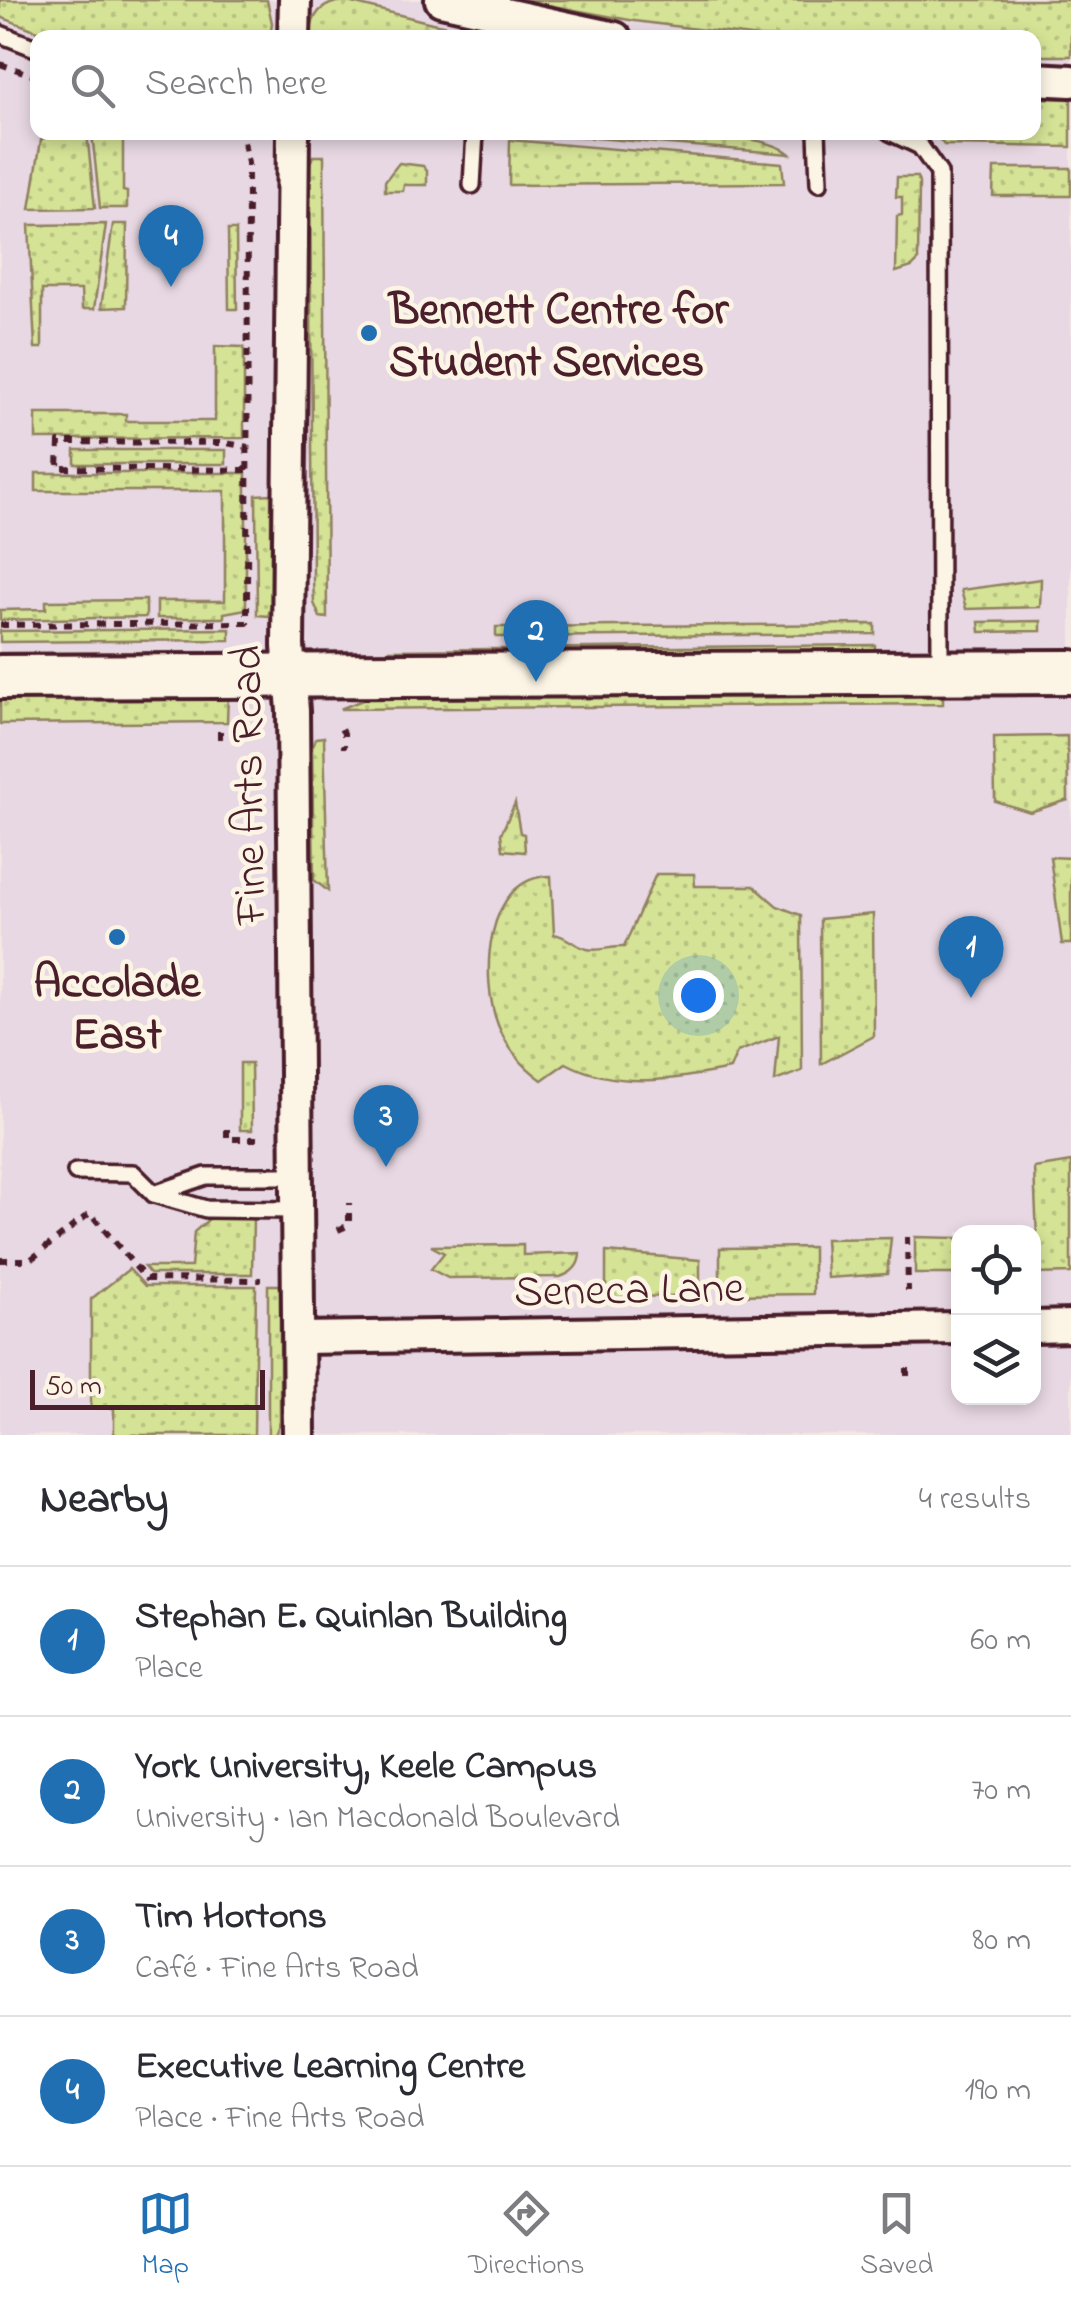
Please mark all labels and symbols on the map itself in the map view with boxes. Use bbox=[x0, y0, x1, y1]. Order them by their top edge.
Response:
pin: 4 bbox=[138, 204, 204, 287]
place label: Bennett Centre for Student Services bbox=[387, 279, 730, 397]
marker: Bennett Centre for Student Services bbox=[358, 322, 380, 344]
pin: 2 bbox=[504, 600, 568, 682]
street label: Fine Arts Road bbox=[216, 645, 286, 926]
pin: 1 bbox=[938, 916, 1004, 998]
marker: Accolade East bbox=[106, 926, 128, 948]
place label: Accolade East bbox=[33, 952, 202, 1070]
your location bbox=[673, 970, 724, 1021]
pin: 3 bbox=[354, 1084, 418, 1167]
street label: Seneca Lane bbox=[513, 1257, 746, 1327]
scale bar bbox=[30, 1365, 265, 1410]

